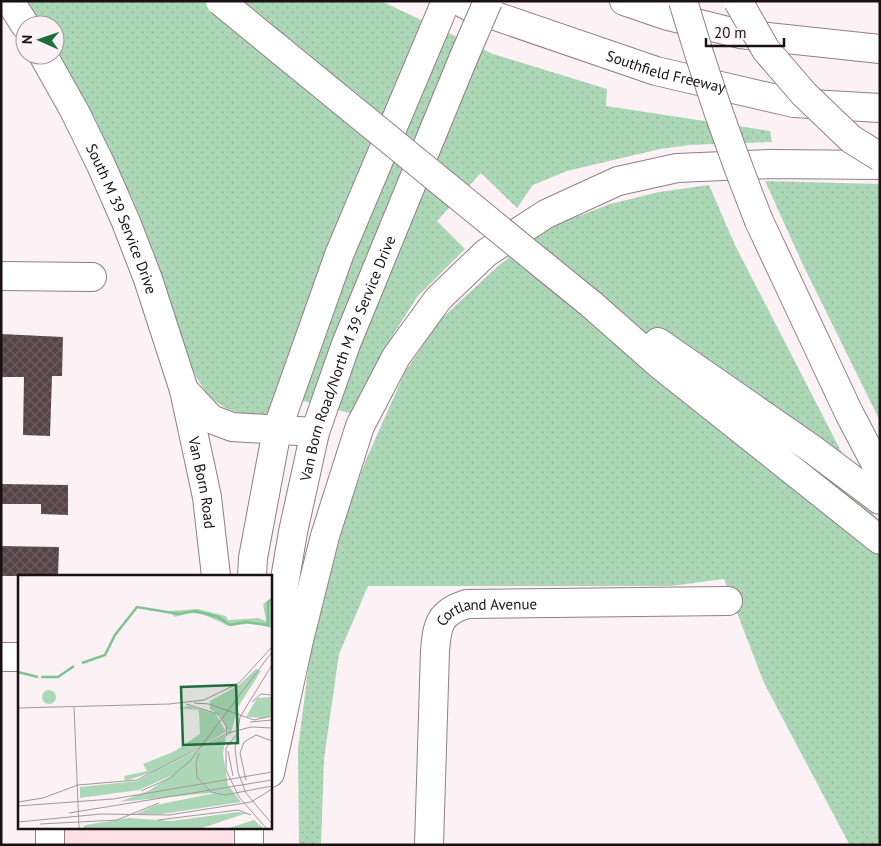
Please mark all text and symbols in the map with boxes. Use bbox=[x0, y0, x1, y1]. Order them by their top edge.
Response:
north arrow bbox=[15, 15, 65, 65]
scale bar bbox=[706, 15, 784, 47]
text: 20 m bbox=[714, 23, 747, 42]
text: N bbox=[18, 35, 36, 44]
street label: Southfield Freeway bbox=[604, 45, 728, 96]
street label: South M 39 Service Drive bbox=[82, 140, 162, 296]
street label: Van Born Road/North M 39 Service Drive bbox=[295, 233, 399, 484]
street label: Van Born Road bbox=[185, 434, 220, 530]
inset map bbox=[18, 575, 271, 828]
street label: Cortland Avenue bbox=[431, 594, 537, 629]

